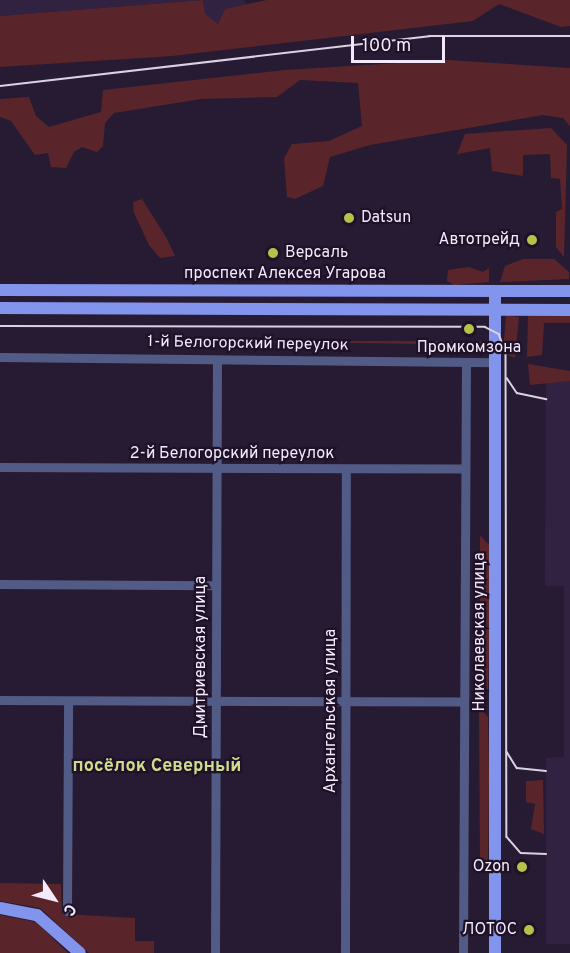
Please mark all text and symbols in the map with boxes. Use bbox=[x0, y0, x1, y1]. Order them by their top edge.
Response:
scale bar bbox=[354, 24, 448, 62]
text: 100 m bbox=[362, 35, 411, 58]
place label: Datsun bbox=[361, 208, 411, 228]
marker: Datsun bbox=[342, 211, 356, 225]
place label: Автотрейд bbox=[439, 230, 520, 250]
marker: Автотрейд bbox=[525, 233, 539, 247]
place label: Версаль bbox=[285, 243, 348, 263]
marker: Версаль bbox=[266, 246, 280, 260]
street label: проспект Алексея Угарова bbox=[184, 264, 386, 284]
marker: Промкомзона bbox=[462, 322, 476, 336]
street label: 1-й Белогорский переулок bbox=[147, 333, 349, 355]
place label: Промкомзона bbox=[417, 338, 521, 358]
street label: 2-й Белогорский переулок bbox=[130, 444, 334, 464]
street label: Николаевская улица bbox=[470, 552, 490, 712]
street label: Дмитриевская улица bbox=[191, 576, 211, 738]
street label: Архангельская улица bbox=[321, 629, 341, 793]
district label: посёлок Северный bbox=[73, 756, 241, 778]
place label: Ozon bbox=[473, 857, 510, 877]
marker: Ozon bbox=[515, 860, 529, 874]
north arrow bbox=[24, 869, 84, 929]
text: С bbox=[58, 899, 80, 919]
place label: ЛОТОС bbox=[462, 920, 517, 940]
marker: ЛОТОС bbox=[522, 923, 536, 937]

